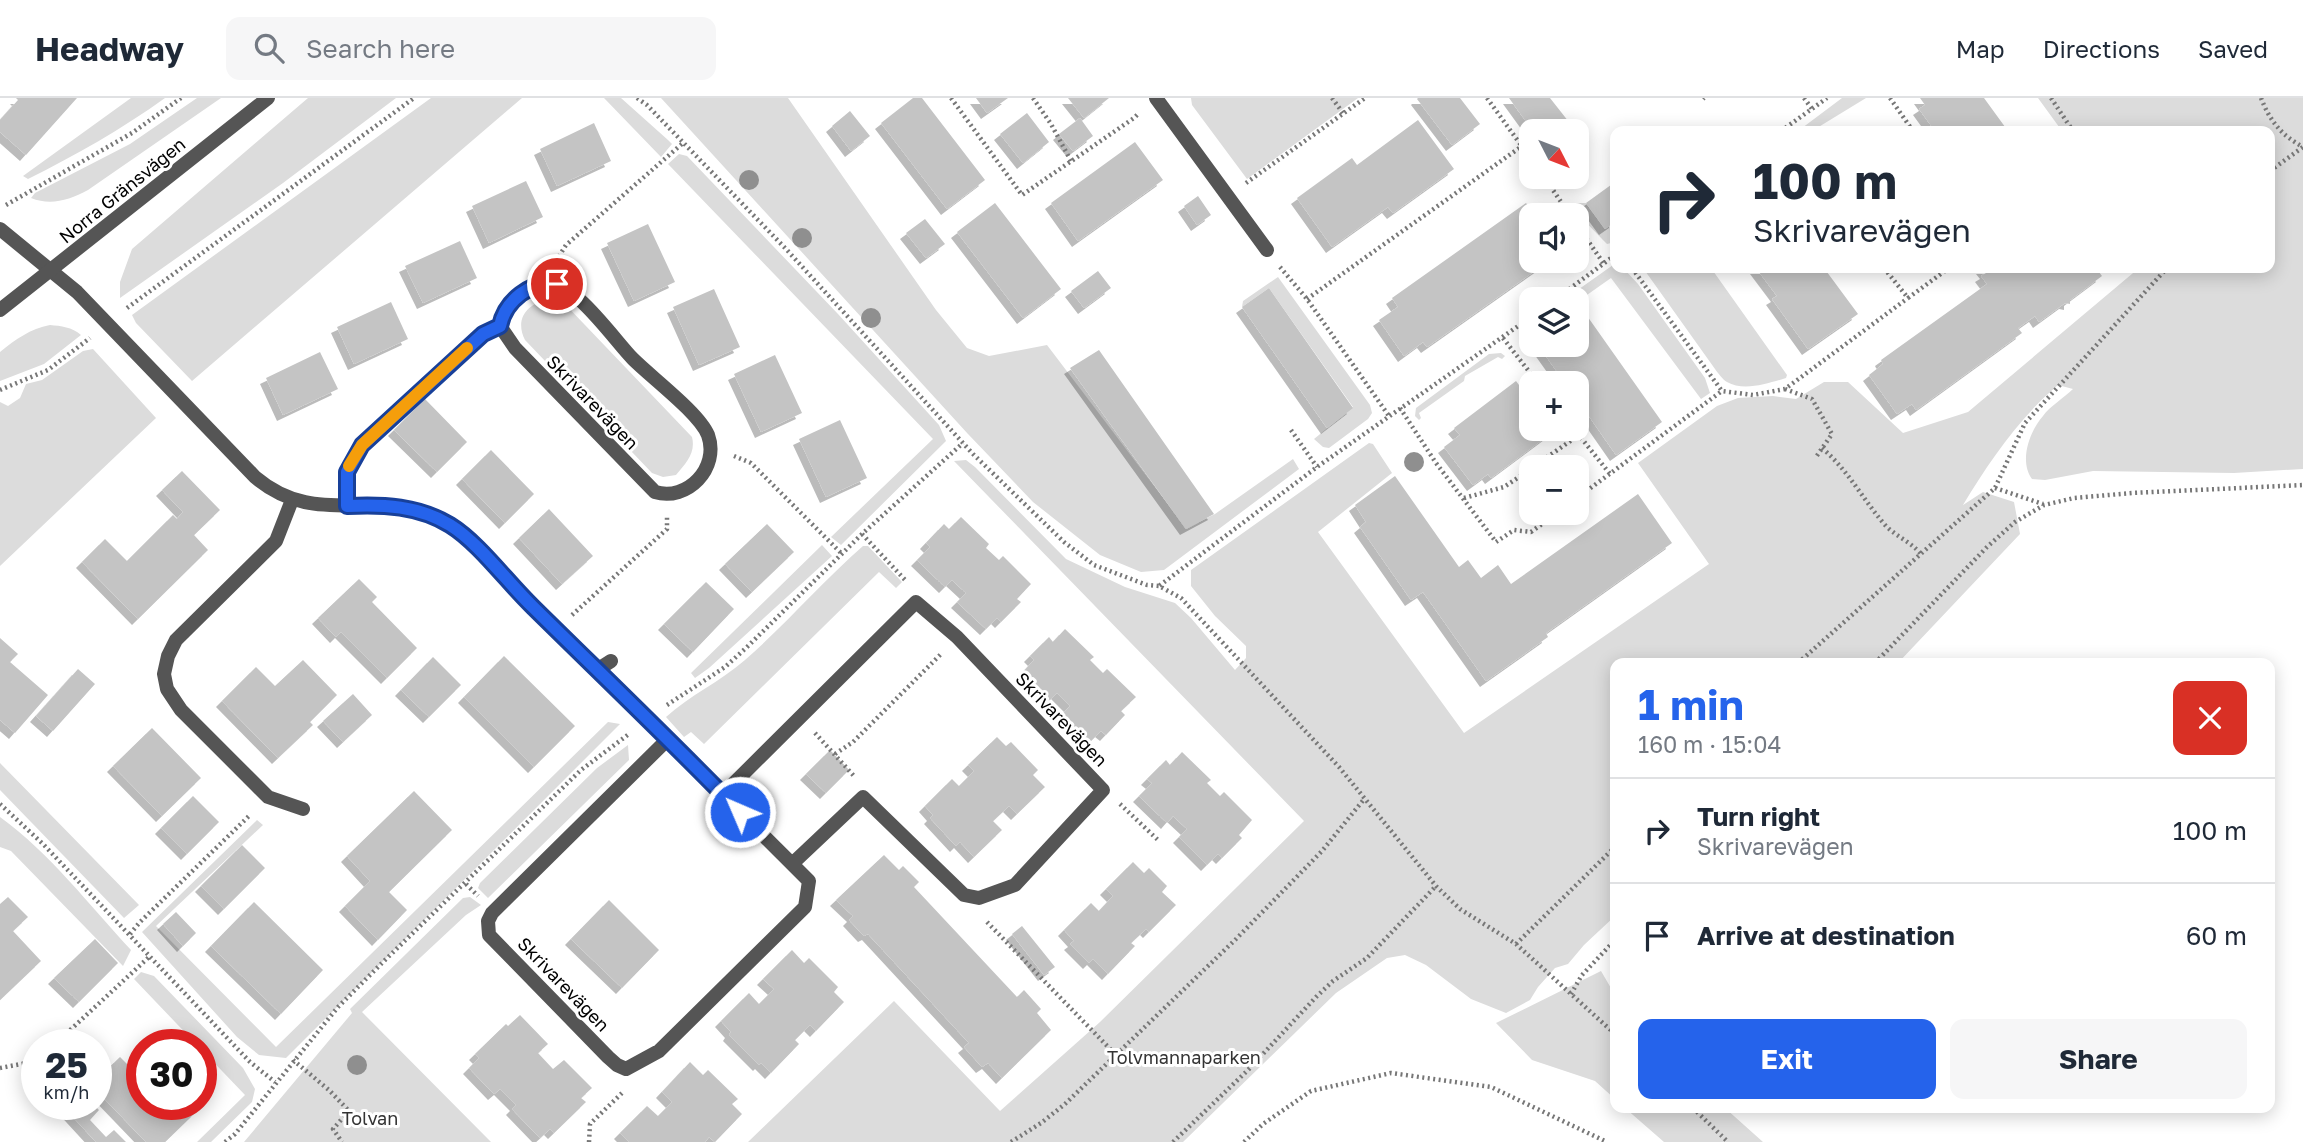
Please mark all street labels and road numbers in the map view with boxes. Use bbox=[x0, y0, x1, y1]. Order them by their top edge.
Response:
street label: Norra Gränsvägen bbox=[55, 132, 189, 248]
street label: Skrivarevägen bbox=[542, 350, 644, 454]
street label: Skrivarevägen bbox=[1011, 667, 1113, 771]
street label: Skrivarevägen bbox=[513, 932, 615, 1036]

